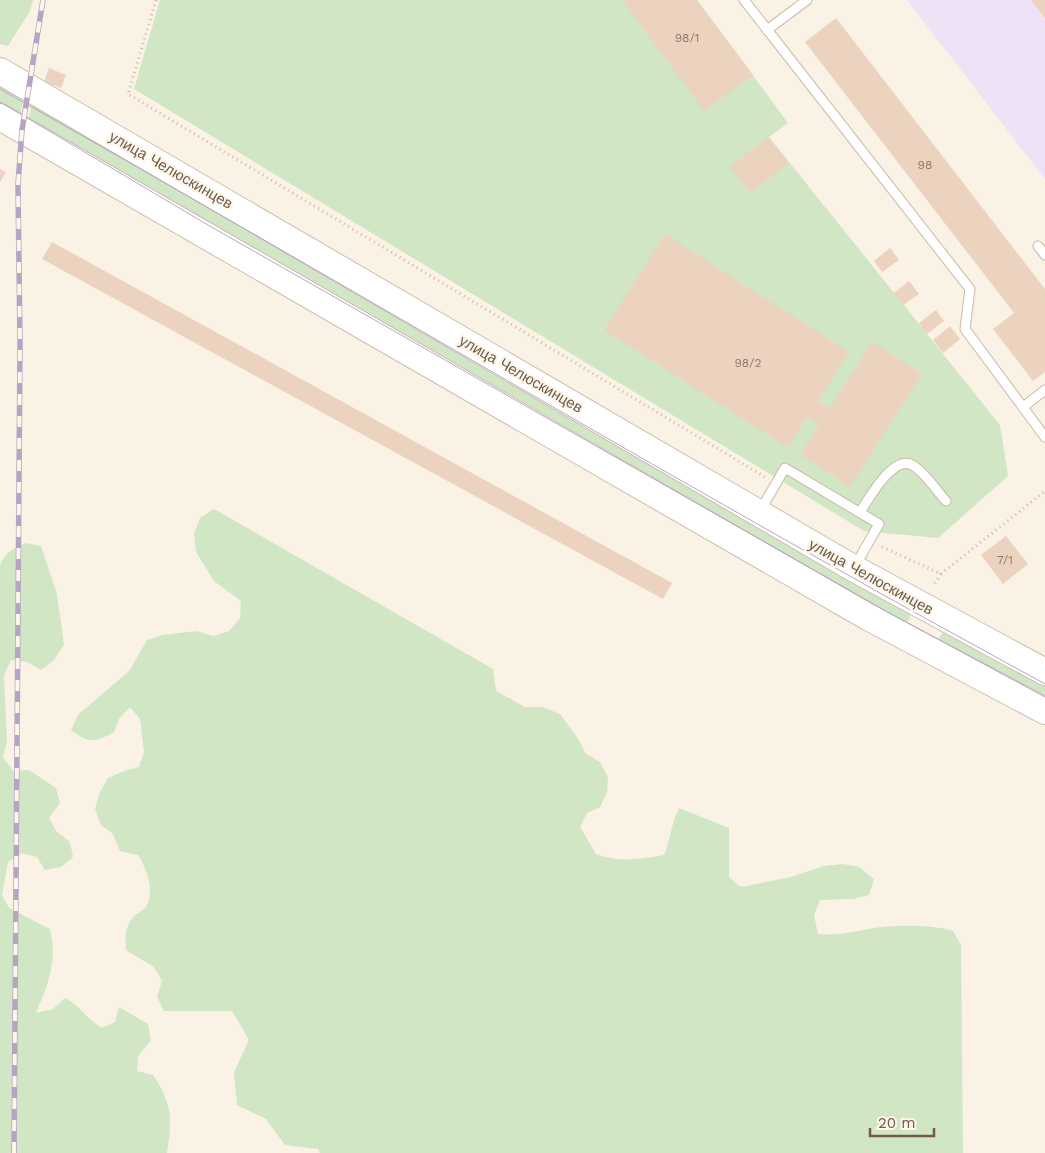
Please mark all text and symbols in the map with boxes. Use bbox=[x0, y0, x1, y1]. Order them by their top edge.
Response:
house number: 98/1 bbox=[675, 31, 699, 45]
street label: улица Челюскинцев bbox=[106, 127, 236, 213]
house number: 98 bbox=[918, 158, 932, 172]
street label: улица Челюскинцев bbox=[456, 331, 586, 417]
house number: 98/2 bbox=[734, 356, 762, 370]
street label: улица Челюскинцев bbox=[806, 535, 936, 619]
house number: 7/1 bbox=[997, 553, 1013, 567]
scale bar bbox=[870, 1106, 934, 1138]
text: 20 m bbox=[878, 1114, 916, 1132]

